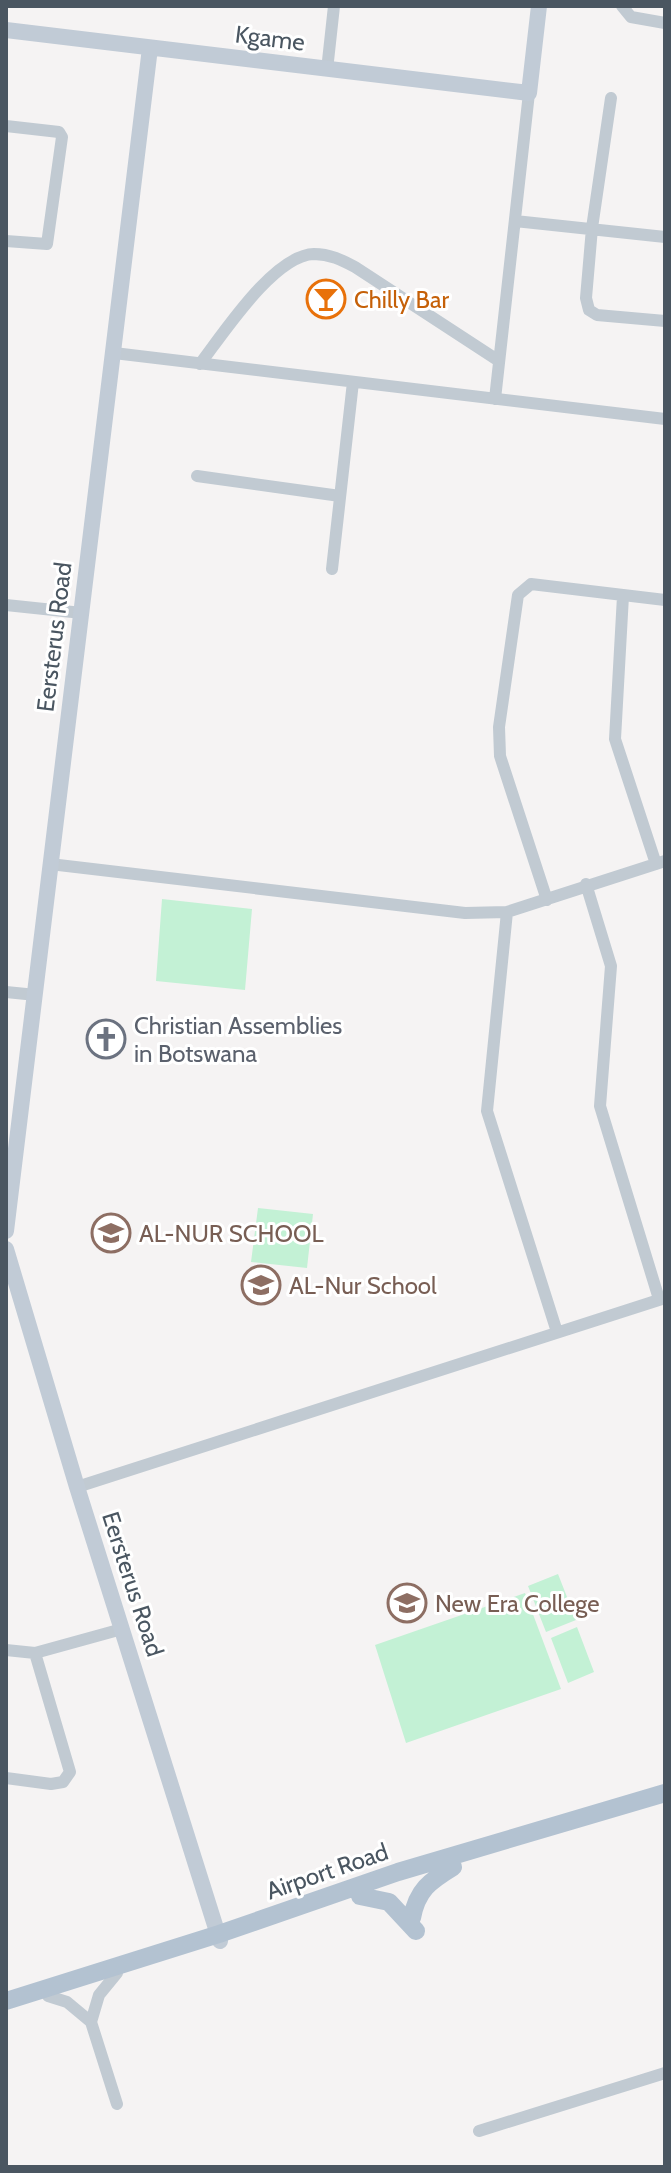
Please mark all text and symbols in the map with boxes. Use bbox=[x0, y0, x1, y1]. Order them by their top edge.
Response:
street label: Kgame bbox=[234, 19, 306, 57]
bar icon: Chilly Bar bbox=[305, 278, 347, 320]
place label: Chilly Bar bbox=[354, 285, 449, 314]
street label: Eersterus Road bbox=[30, 561, 78, 713]
place label: Christian Assemblies in Botswana bbox=[134, 1011, 342, 1068]
church icon: Christian Assemblies in Botswana bbox=[85, 1018, 127, 1060]
school or university icon: AL-NUR SCHOOL bbox=[90, 1212, 132, 1254]
place label: AL-NUR SCHOOL bbox=[139, 1219, 323, 1248]
school or university icon: AL-Nur School bbox=[240, 1264, 282, 1306]
place label: AL-Nur School bbox=[289, 1271, 437, 1300]
street label: Eersterus Road bbox=[96, 1508, 170, 1660]
school or university icon: New Era College bbox=[386, 1582, 428, 1624]
place label: New Era College bbox=[435, 1589, 599, 1618]
street label: Airport Road bbox=[262, 1837, 392, 1905]

